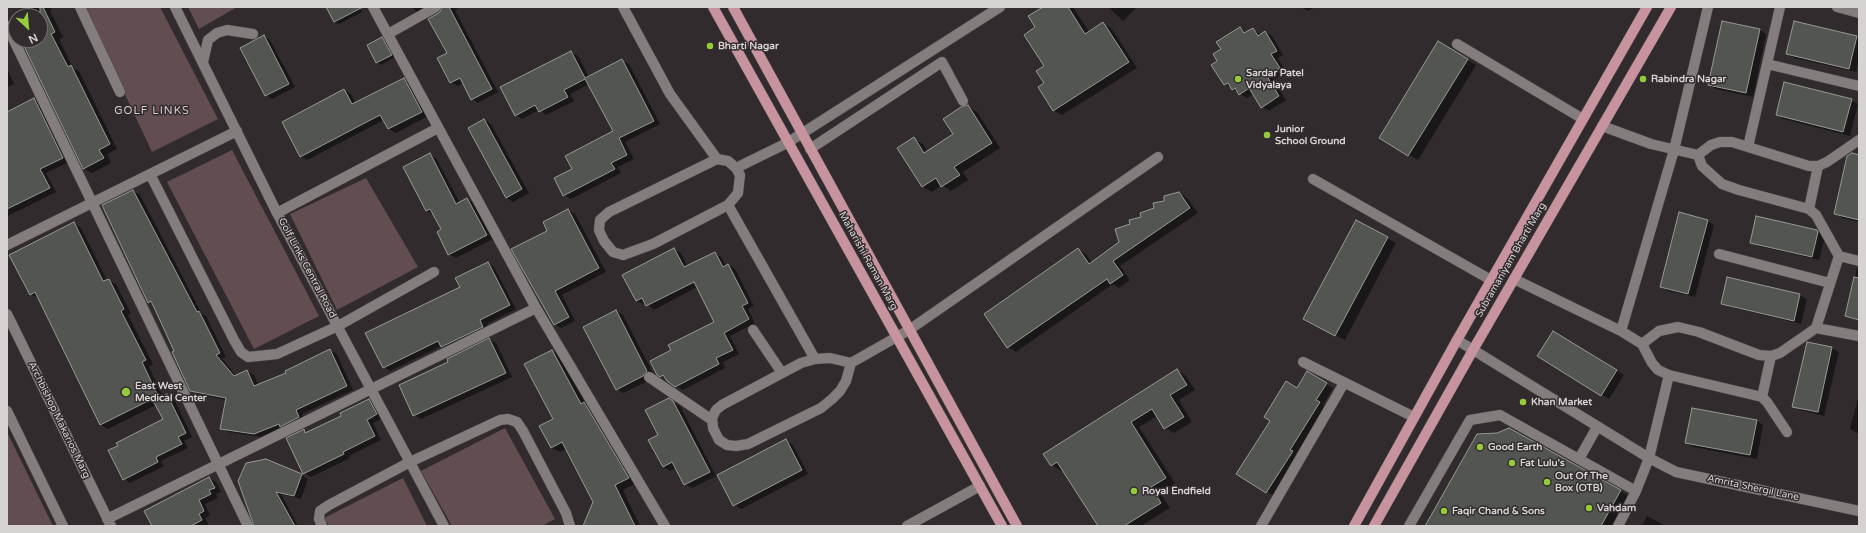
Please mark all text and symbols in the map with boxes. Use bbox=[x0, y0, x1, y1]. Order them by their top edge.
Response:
north arrow bbox=[8, 8, 48, 48]
text: N bbox=[26, 31, 40, 46]
place label: Bharti Nagar bbox=[718, 40, 779, 52]
marker: Bharti Nagar bbox=[705, 41, 715, 51]
place label: Sardar Patel Vidyalaya bbox=[1246, 67, 1304, 90]
place label: Rabindra Nagar bbox=[1651, 73, 1726, 85]
marker: Sardar Patel Vidyalaya bbox=[1233, 74, 1243, 84]
marker: Rabindra Nagar bbox=[1638, 74, 1648, 84]
district label: GOLF LINKS bbox=[114, 104, 190, 118]
place label: Junior School Ground bbox=[1275, 123, 1346, 146]
marker: Junior School Ground bbox=[1262, 130, 1272, 140]
street label: Subramaniyam Bharti Marg bbox=[1473, 200, 1549, 320]
street label: Maharishi Raman Marg bbox=[836, 210, 900, 312]
street label: Golf Links Central Road bbox=[276, 216, 338, 320]
street label: Archbishop Makarios Marg bbox=[25, 360, 93, 480]
place label: East West Medical Center bbox=[135, 380, 207, 404]
marker: East West Medical Center bbox=[120, 386, 132, 398]
place label: Khan Market bbox=[1531, 396, 1592, 408]
marker: Khan Market bbox=[1518, 397, 1528, 407]
place label: Good Earth bbox=[1488, 441, 1542, 453]
marker: Good Earth bbox=[1475, 442, 1485, 452]
place label: Fat Lulu's bbox=[1520, 457, 1565, 469]
marker: Fat Lulu's bbox=[1507, 458, 1517, 468]
place label: Out Of The Box (OTB) bbox=[1555, 470, 1608, 494]
street label: Amrita Shergil Lane bbox=[1706, 472, 1800, 504]
marker: Out Of The Box (OTB) bbox=[1542, 477, 1552, 487]
place label: Royal Endfield bbox=[1142, 485, 1211, 497]
marker: Royal Endfield bbox=[1129, 486, 1139, 496]
place label: Vahdam bbox=[1597, 502, 1636, 514]
marker: Vahdam bbox=[1584, 503, 1594, 513]
place label: Faqir Chand & Sons bbox=[1452, 505, 1545, 517]
marker: Faqir Chand & Sons bbox=[1439, 506, 1449, 516]

